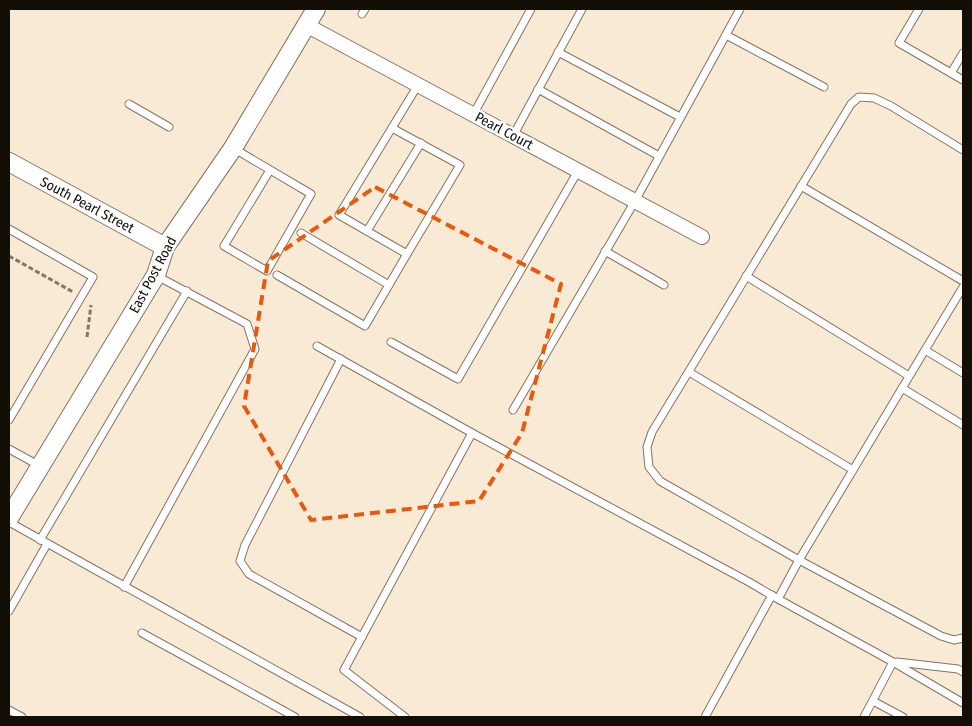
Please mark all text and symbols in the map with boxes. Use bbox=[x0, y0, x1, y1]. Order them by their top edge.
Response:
street label: Pearl Court bbox=[472, 109, 536, 154]
street label: South Pearl Street bbox=[37, 173, 137, 237]
street label: East Post Road bbox=[126, 234, 180, 316]

